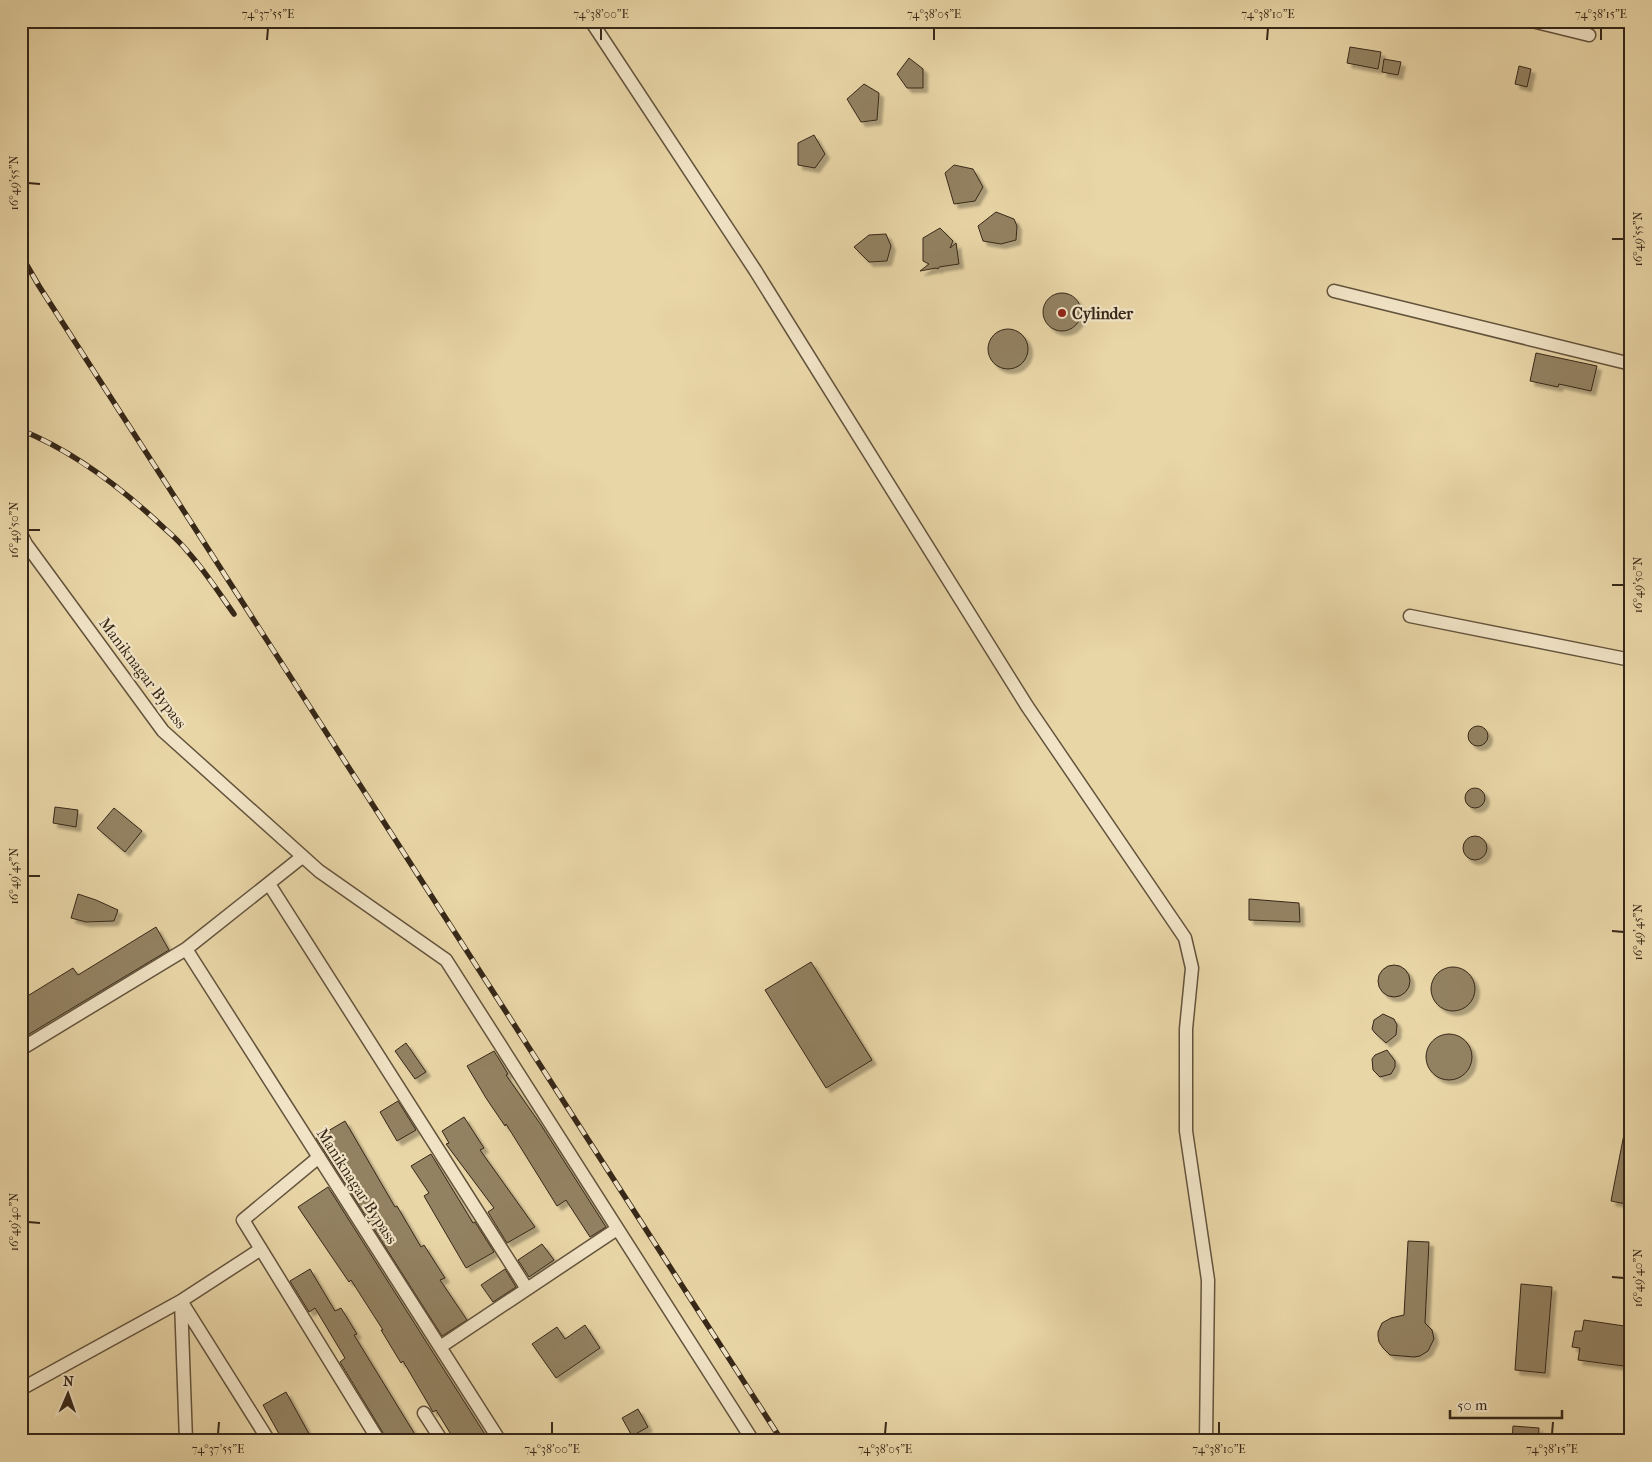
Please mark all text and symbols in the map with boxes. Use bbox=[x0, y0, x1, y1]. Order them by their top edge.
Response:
text: 74°37'55"E bbox=[242, 7, 294, 21]
text: 74°38'00"E bbox=[573, 7, 629, 21]
text: 74°38'05"E bbox=[907, 7, 961, 21]
text: 74°38'10"E bbox=[1241, 7, 1295, 21]
text: 74°38'15"E bbox=[1575, 7, 1627, 21]
text: 16°49'55"N bbox=[7, 155, 21, 211]
text: 16°49'55"N bbox=[1631, 211, 1645, 267]
place label: Cylinder bbox=[1072, 304, 1134, 324]
marker: Cylinder bbox=[1056, 307, 1068, 319]
text: 16°49'50"N bbox=[7, 502, 21, 558]
text: 16°49'50"N bbox=[1631, 557, 1645, 613]
street label: Maniknagar Bypass bbox=[95, 614, 191, 732]
text: 16°49'45"N bbox=[7, 848, 21, 904]
text: 16°49'45"N bbox=[1631, 904, 1645, 960]
street label: Maniknagar Bypass bbox=[313, 1125, 402, 1247]
text: 16°49'40"N bbox=[7, 1193, 21, 1251]
text: 16°49'40"N bbox=[1631, 1249, 1645, 1307]
north arrow bbox=[42, 1370, 92, 1420]
text: N bbox=[63, 1373, 74, 1390]
scale bar bbox=[1450, 1387, 1562, 1419]
text: 50 m bbox=[1457, 1396, 1488, 1414]
text: 74°37'55"E bbox=[192, 1442, 244, 1456]
text: 74°38'00"E bbox=[524, 1442, 580, 1456]
text: 74°38'05"E bbox=[858, 1442, 912, 1456]
text: 74°38'10"E bbox=[1192, 1442, 1246, 1456]
text: 74°38'15"E bbox=[1526, 1442, 1578, 1456]

